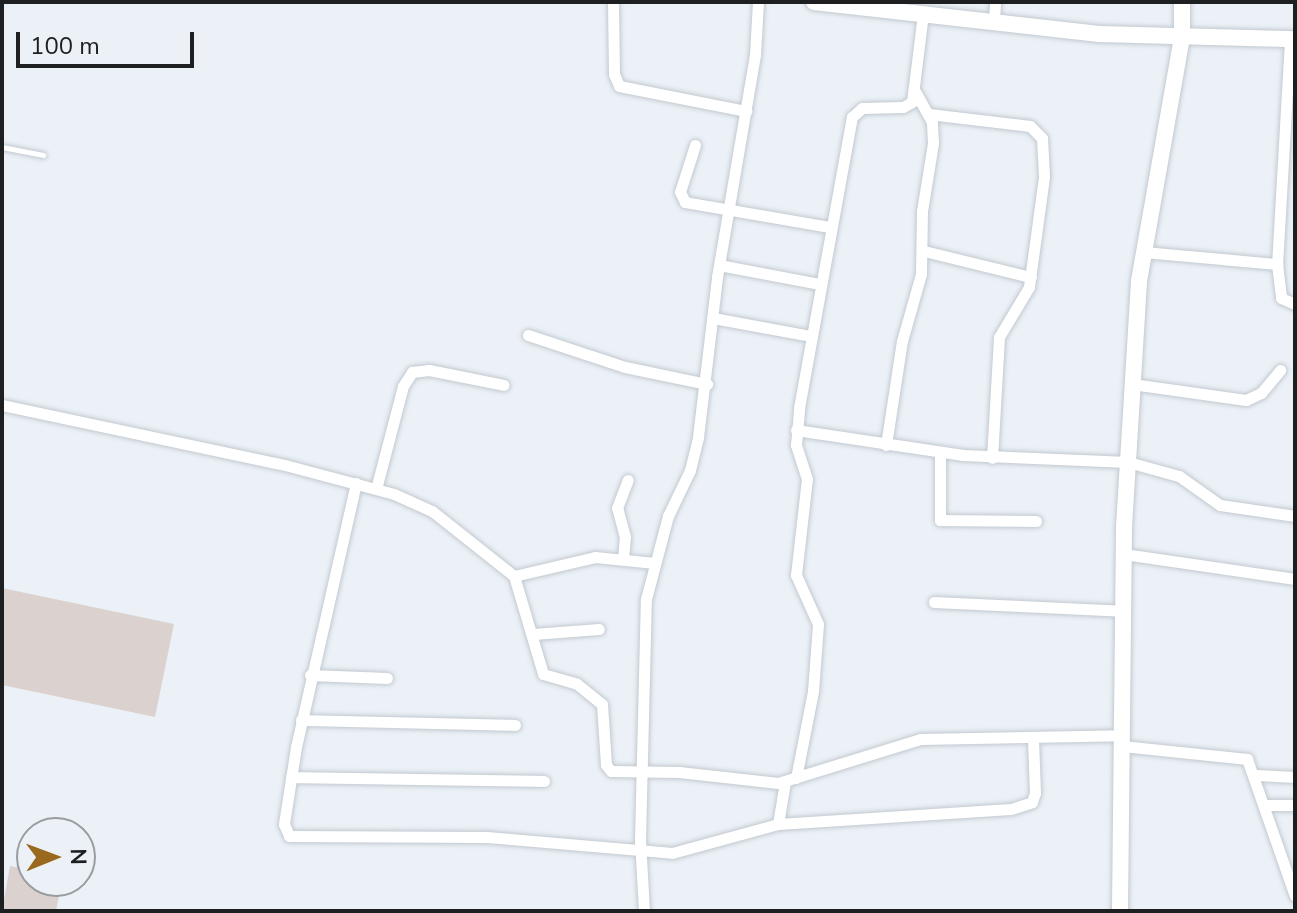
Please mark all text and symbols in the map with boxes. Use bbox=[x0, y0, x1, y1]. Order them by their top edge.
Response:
scale bar bbox=[20, 16, 198, 66]
text: 100 m bbox=[30, 30, 100, 62]
north arrow bbox=[16, 817, 96, 897]
text: N bbox=[63, 848, 93, 865]

